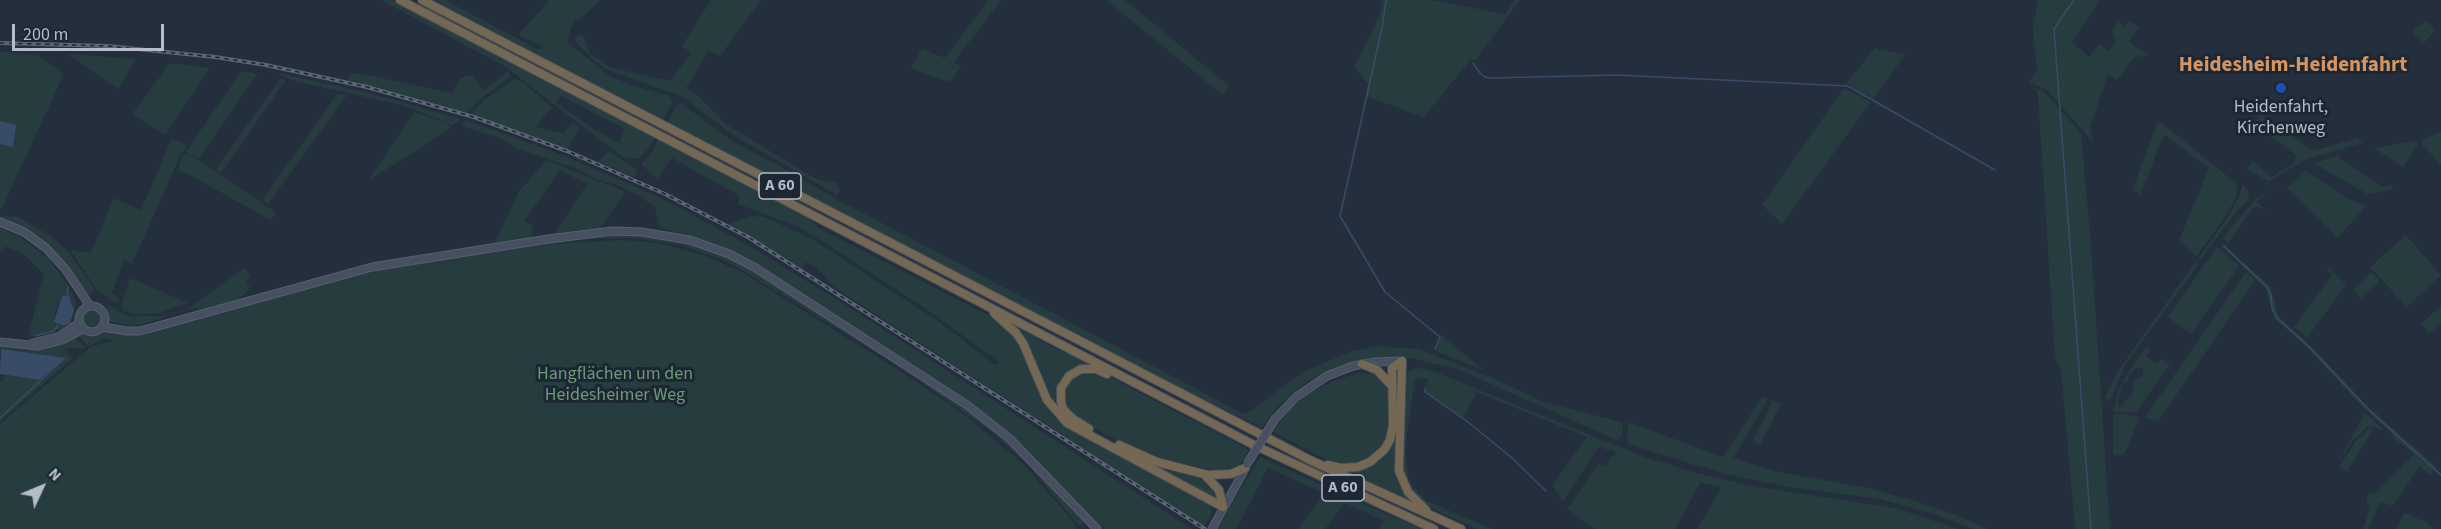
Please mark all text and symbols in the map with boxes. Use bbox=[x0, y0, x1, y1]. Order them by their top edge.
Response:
scale bar bbox=[15, 12, 166, 50]
text: 200 m bbox=[23, 22, 68, 47]
district label: Heidesheim-Heidenfahrt bbox=[2179, 53, 2407, 79]
marker: Heidenfahrt, Kirchenweg bbox=[2274, 81, 2288, 95]
place label: Heidenfahrt, Kirchenweg bbox=[2234, 97, 2328, 140]
road number: A 60 bbox=[759, 173, 801, 199]
park label: Hangflächen um den Heidesheimer Weg bbox=[537, 364, 693, 406]
north arrow bbox=[12, 457, 72, 517]
text: N bbox=[43, 463, 67, 486]
road number: A 60 bbox=[1322, 475, 1364, 501]

